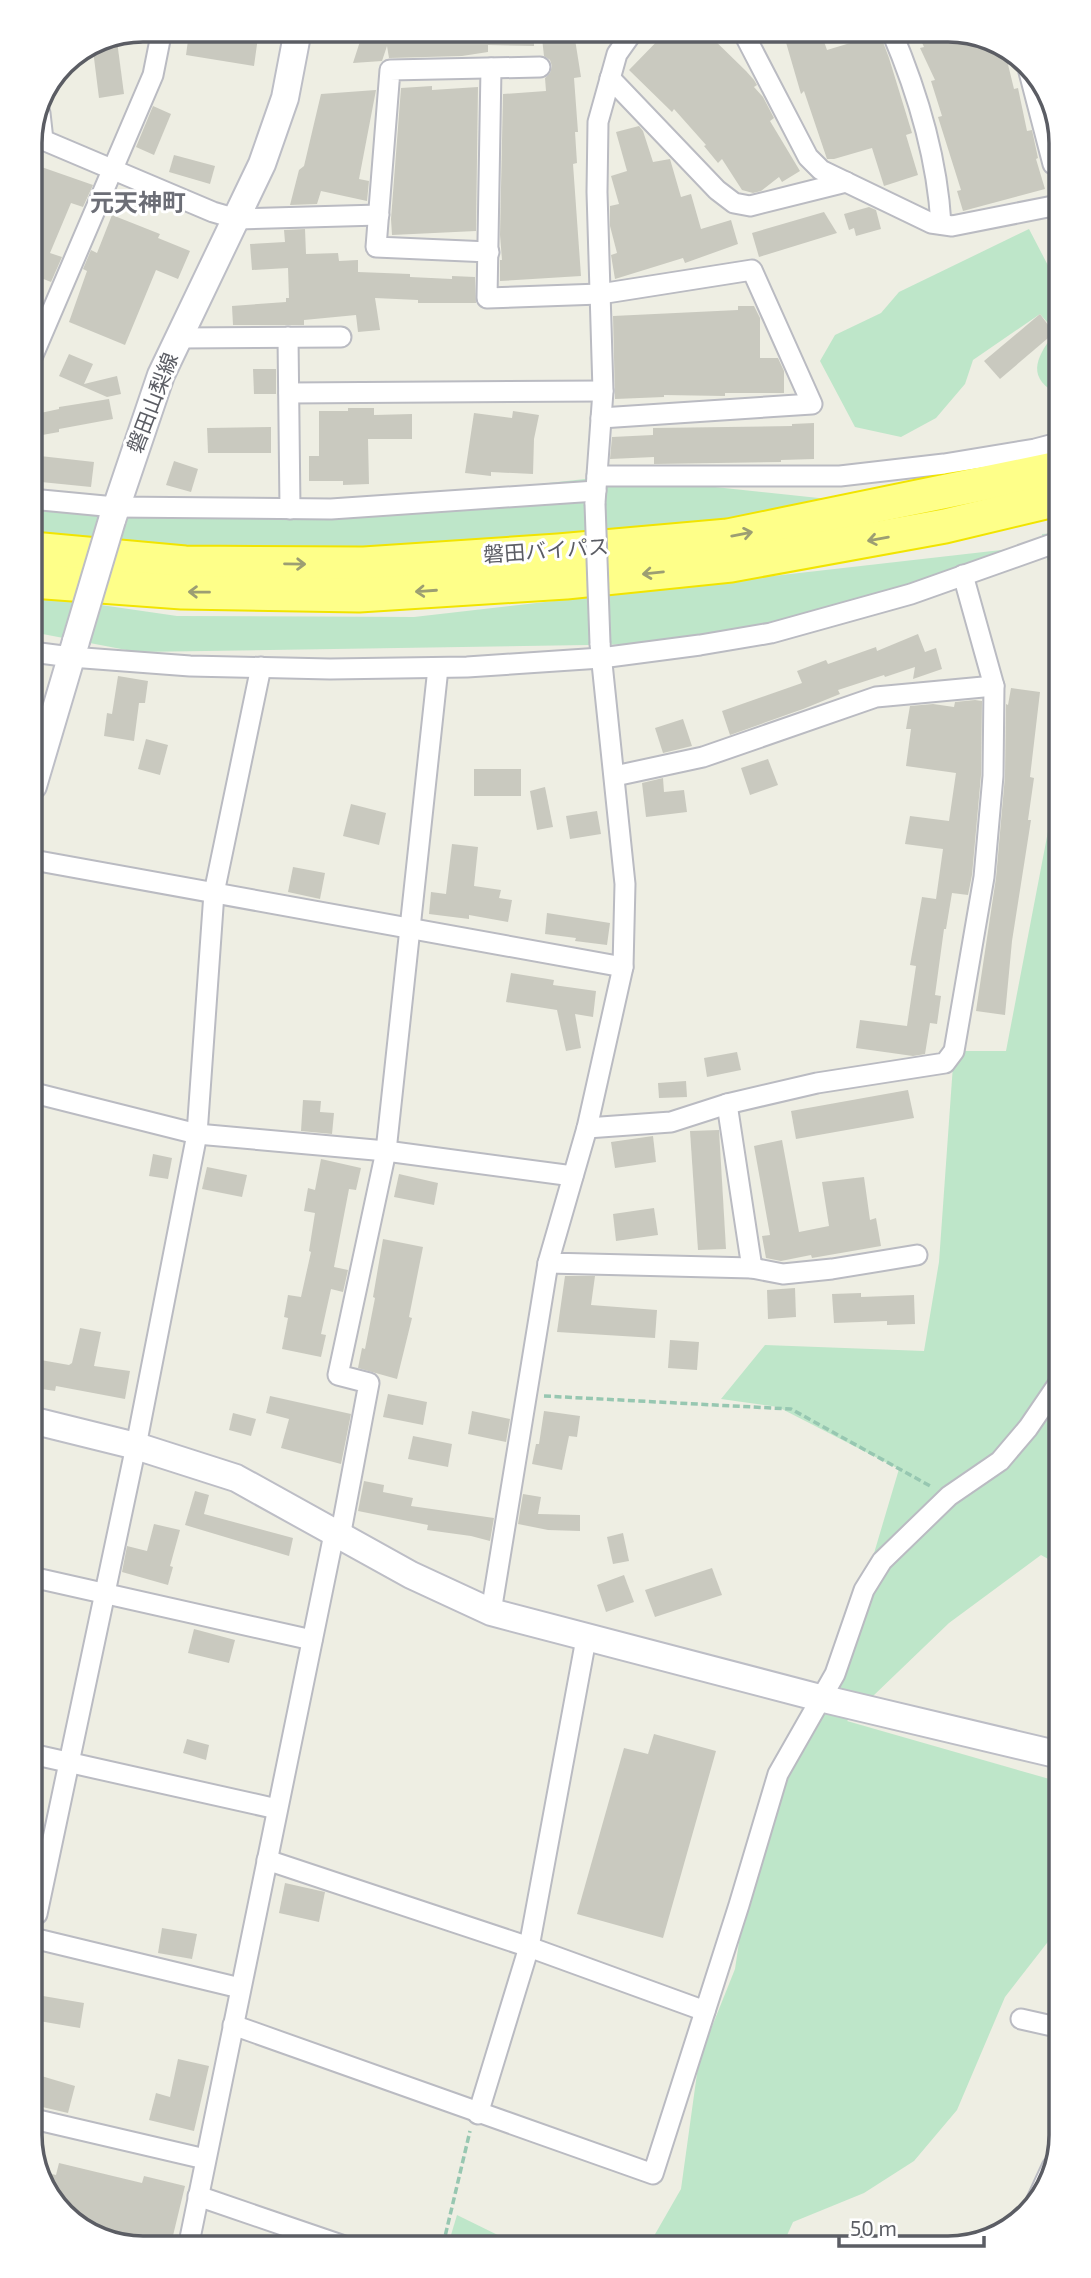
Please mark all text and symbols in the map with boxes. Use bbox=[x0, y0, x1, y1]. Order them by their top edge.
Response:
district label: 元天神町 bbox=[90, 187, 186, 216]
street label: 磐田山梨線 bbox=[121, 349, 182, 456]
one-way arrow bbox=[730, 526, 753, 540]
one-way arrow bbox=[867, 532, 889, 546]
street label: 磐田バイパス bbox=[482, 533, 609, 566]
one-way arrow bbox=[284, 557, 307, 571]
one-way arrow bbox=[642, 567, 665, 580]
one-way arrow bbox=[415, 584, 438, 597]
one-way arrow bbox=[187, 585, 210, 599]
scale bar bbox=[839, 2204, 984, 2248]
text: 50 m bbox=[850, 2215, 897, 2240]

